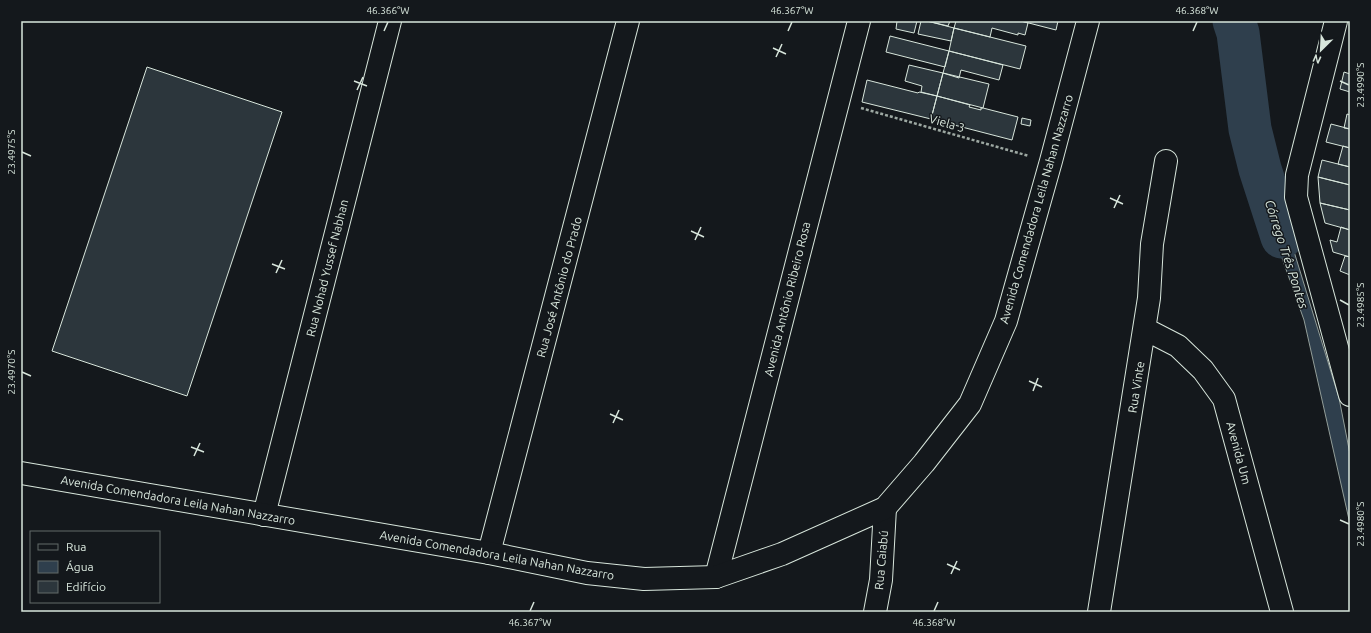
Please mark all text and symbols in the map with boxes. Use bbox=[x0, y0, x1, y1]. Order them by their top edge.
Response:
text: 46.366°W bbox=[366, 5, 410, 16]
text: 46.367°W bbox=[770, 5, 814, 16]
text: 46.368°W bbox=[1175, 5, 1219, 16]
north arrow bbox=[1301, 30, 1341, 70]
text: N bbox=[1311, 52, 1323, 66]
text: 23.4990°S bbox=[1355, 63, 1366, 107]
street label: Avenida Comendadora Leila Nahan Nazzarro bbox=[997, 93, 1075, 325]
street label: Viela 3 bbox=[928, 112, 966, 134]
text: 23.4975°S bbox=[6, 130, 17, 174]
street label: Rua Nohad Yussef Nabhan bbox=[304, 198, 350, 338]
water label: Córrego Três Pontes bbox=[1263, 198, 1311, 311]
street label: Rua José Antônio do Prado bbox=[534, 215, 584, 359]
street label: Avenida Antônio Ribeiro Rosa bbox=[761, 220, 813, 378]
text: 23.4985°S bbox=[1355, 283, 1366, 327]
text: 23.4970°S bbox=[6, 350, 17, 394]
street label: Rua Vinte bbox=[1125, 360, 1147, 414]
street label: Avenida Um bbox=[1224, 420, 1254, 486]
street label: Avenida Comendadora Leila Nahan Nazzarro bbox=[60, 473, 296, 527]
text: 23.4980°S bbox=[1355, 502, 1366, 546]
street label: Avenida Comendadora Leila Nahan Nazzarro bbox=[379, 528, 615, 582]
street label: Rua Caiabú bbox=[872, 530, 890, 590]
legend bbox=[30, 531, 160, 603]
text: Rua bbox=[66, 540, 87, 553]
text: Água bbox=[66, 560, 94, 573]
text: Edifício bbox=[66, 580, 106, 593]
text: 46.367°W bbox=[508, 617, 552, 628]
text: 46.368°W bbox=[912, 617, 956, 628]

